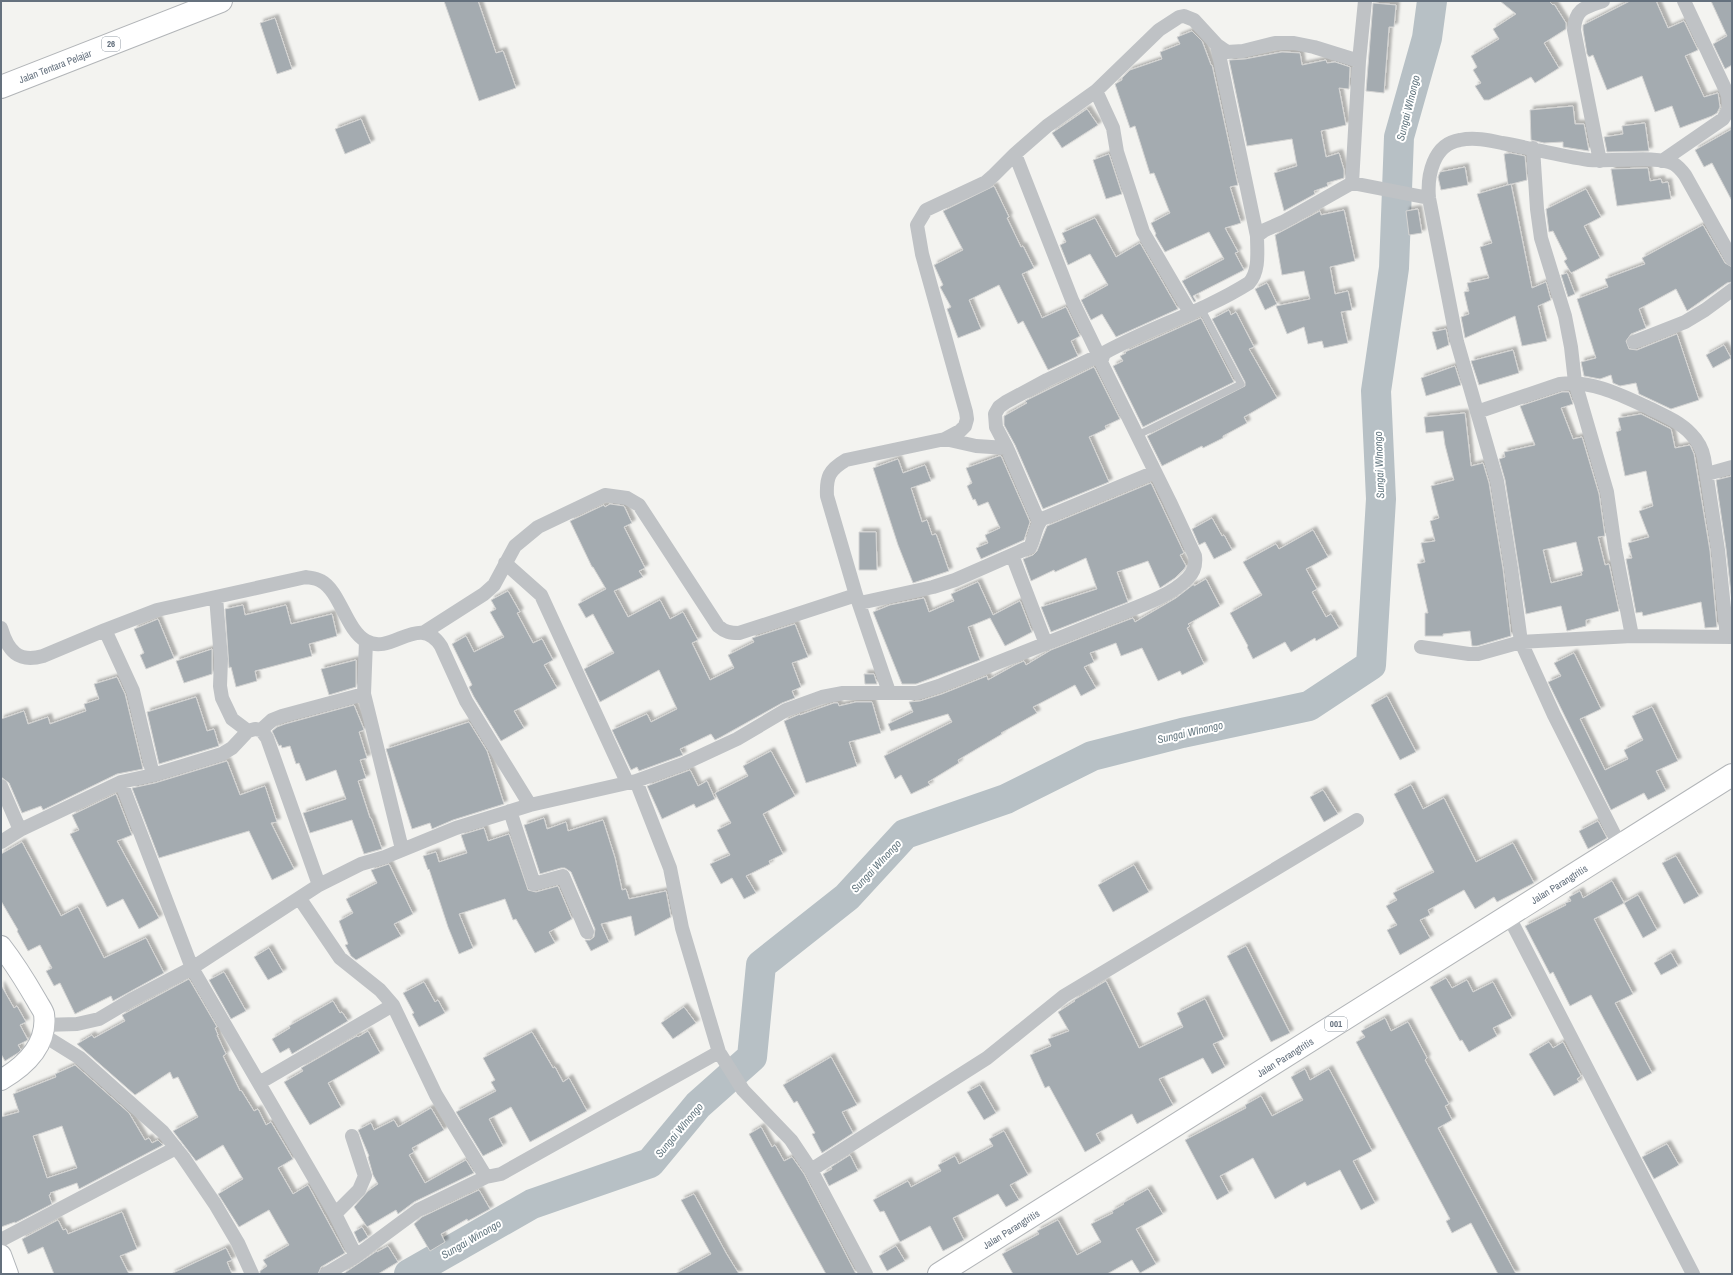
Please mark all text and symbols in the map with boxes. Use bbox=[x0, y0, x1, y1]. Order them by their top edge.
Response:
road number: 26 bbox=[102, 37, 120, 51]
street label: Jalan Tentara Pelajar bbox=[17, 47, 94, 86]
water label: Sungai WInongo bbox=[1393, 74, 1423, 142]
water label: Sungai WInongo bbox=[1371, 431, 1387, 499]
water label: Sungai WInongo bbox=[1156, 718, 1224, 746]
water label: Sungai WInongo bbox=[848, 837, 904, 895]
street label: Jalan Parangtritis bbox=[1529, 862, 1590, 907]
road number: 001 bbox=[1325, 1017, 1347, 1031]
street label: Jalan Parangtritis bbox=[1255, 1035, 1316, 1080]
water label: Sungai WInongo bbox=[652, 1100, 706, 1160]
street label: Jalan Parangtritis bbox=[981, 1207, 1042, 1252]
water label: Sungai Winongo bbox=[438, 1216, 504, 1262]

